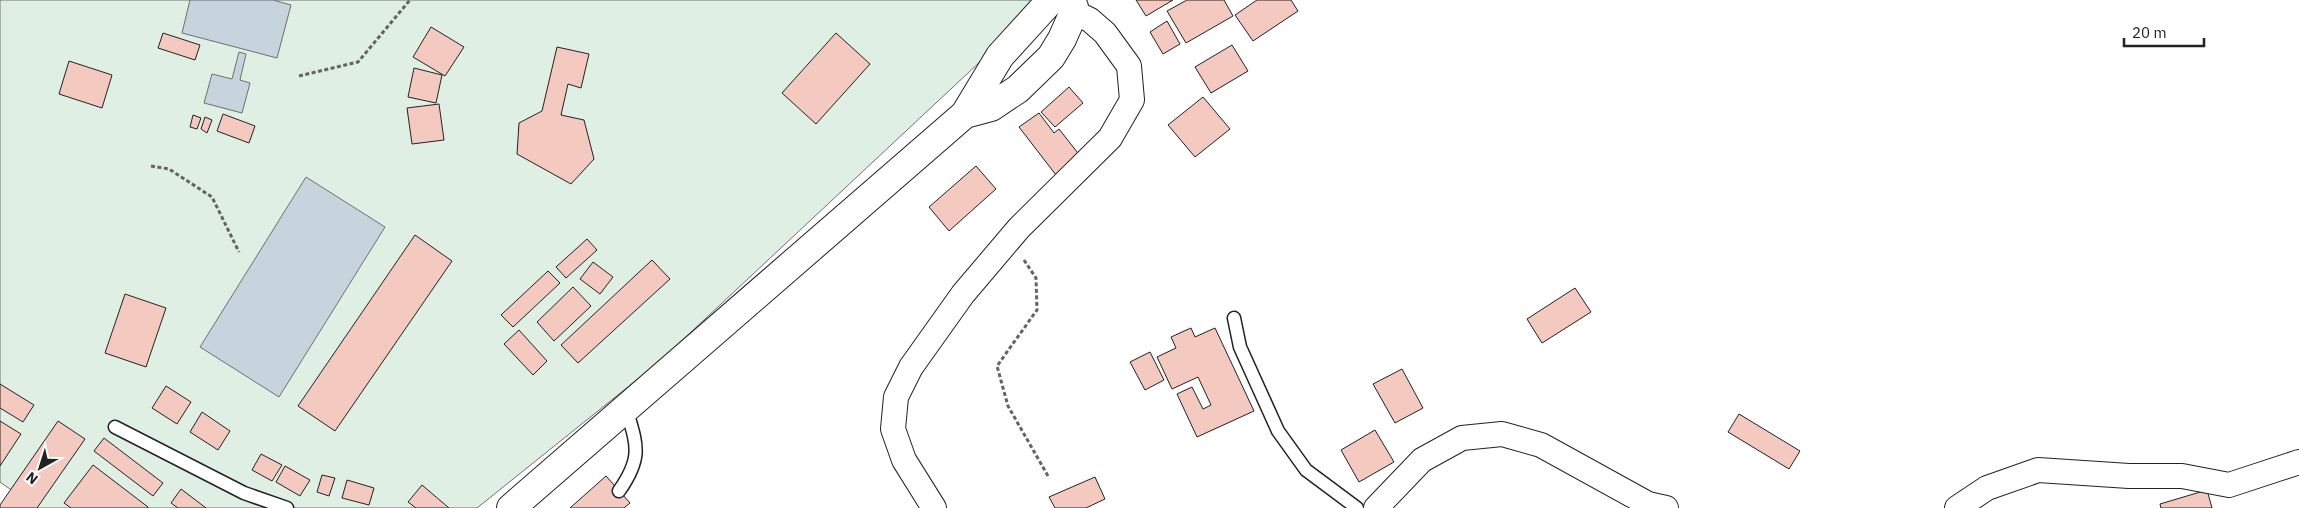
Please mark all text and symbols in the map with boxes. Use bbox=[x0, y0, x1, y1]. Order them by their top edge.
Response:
scale bar bbox=[2124, 15, 2204, 47]
text: 20 m bbox=[2132, 23, 2167, 42]
north arrow bbox=[15, 443, 65, 493]
text: N bbox=[22, 468, 41, 488]

